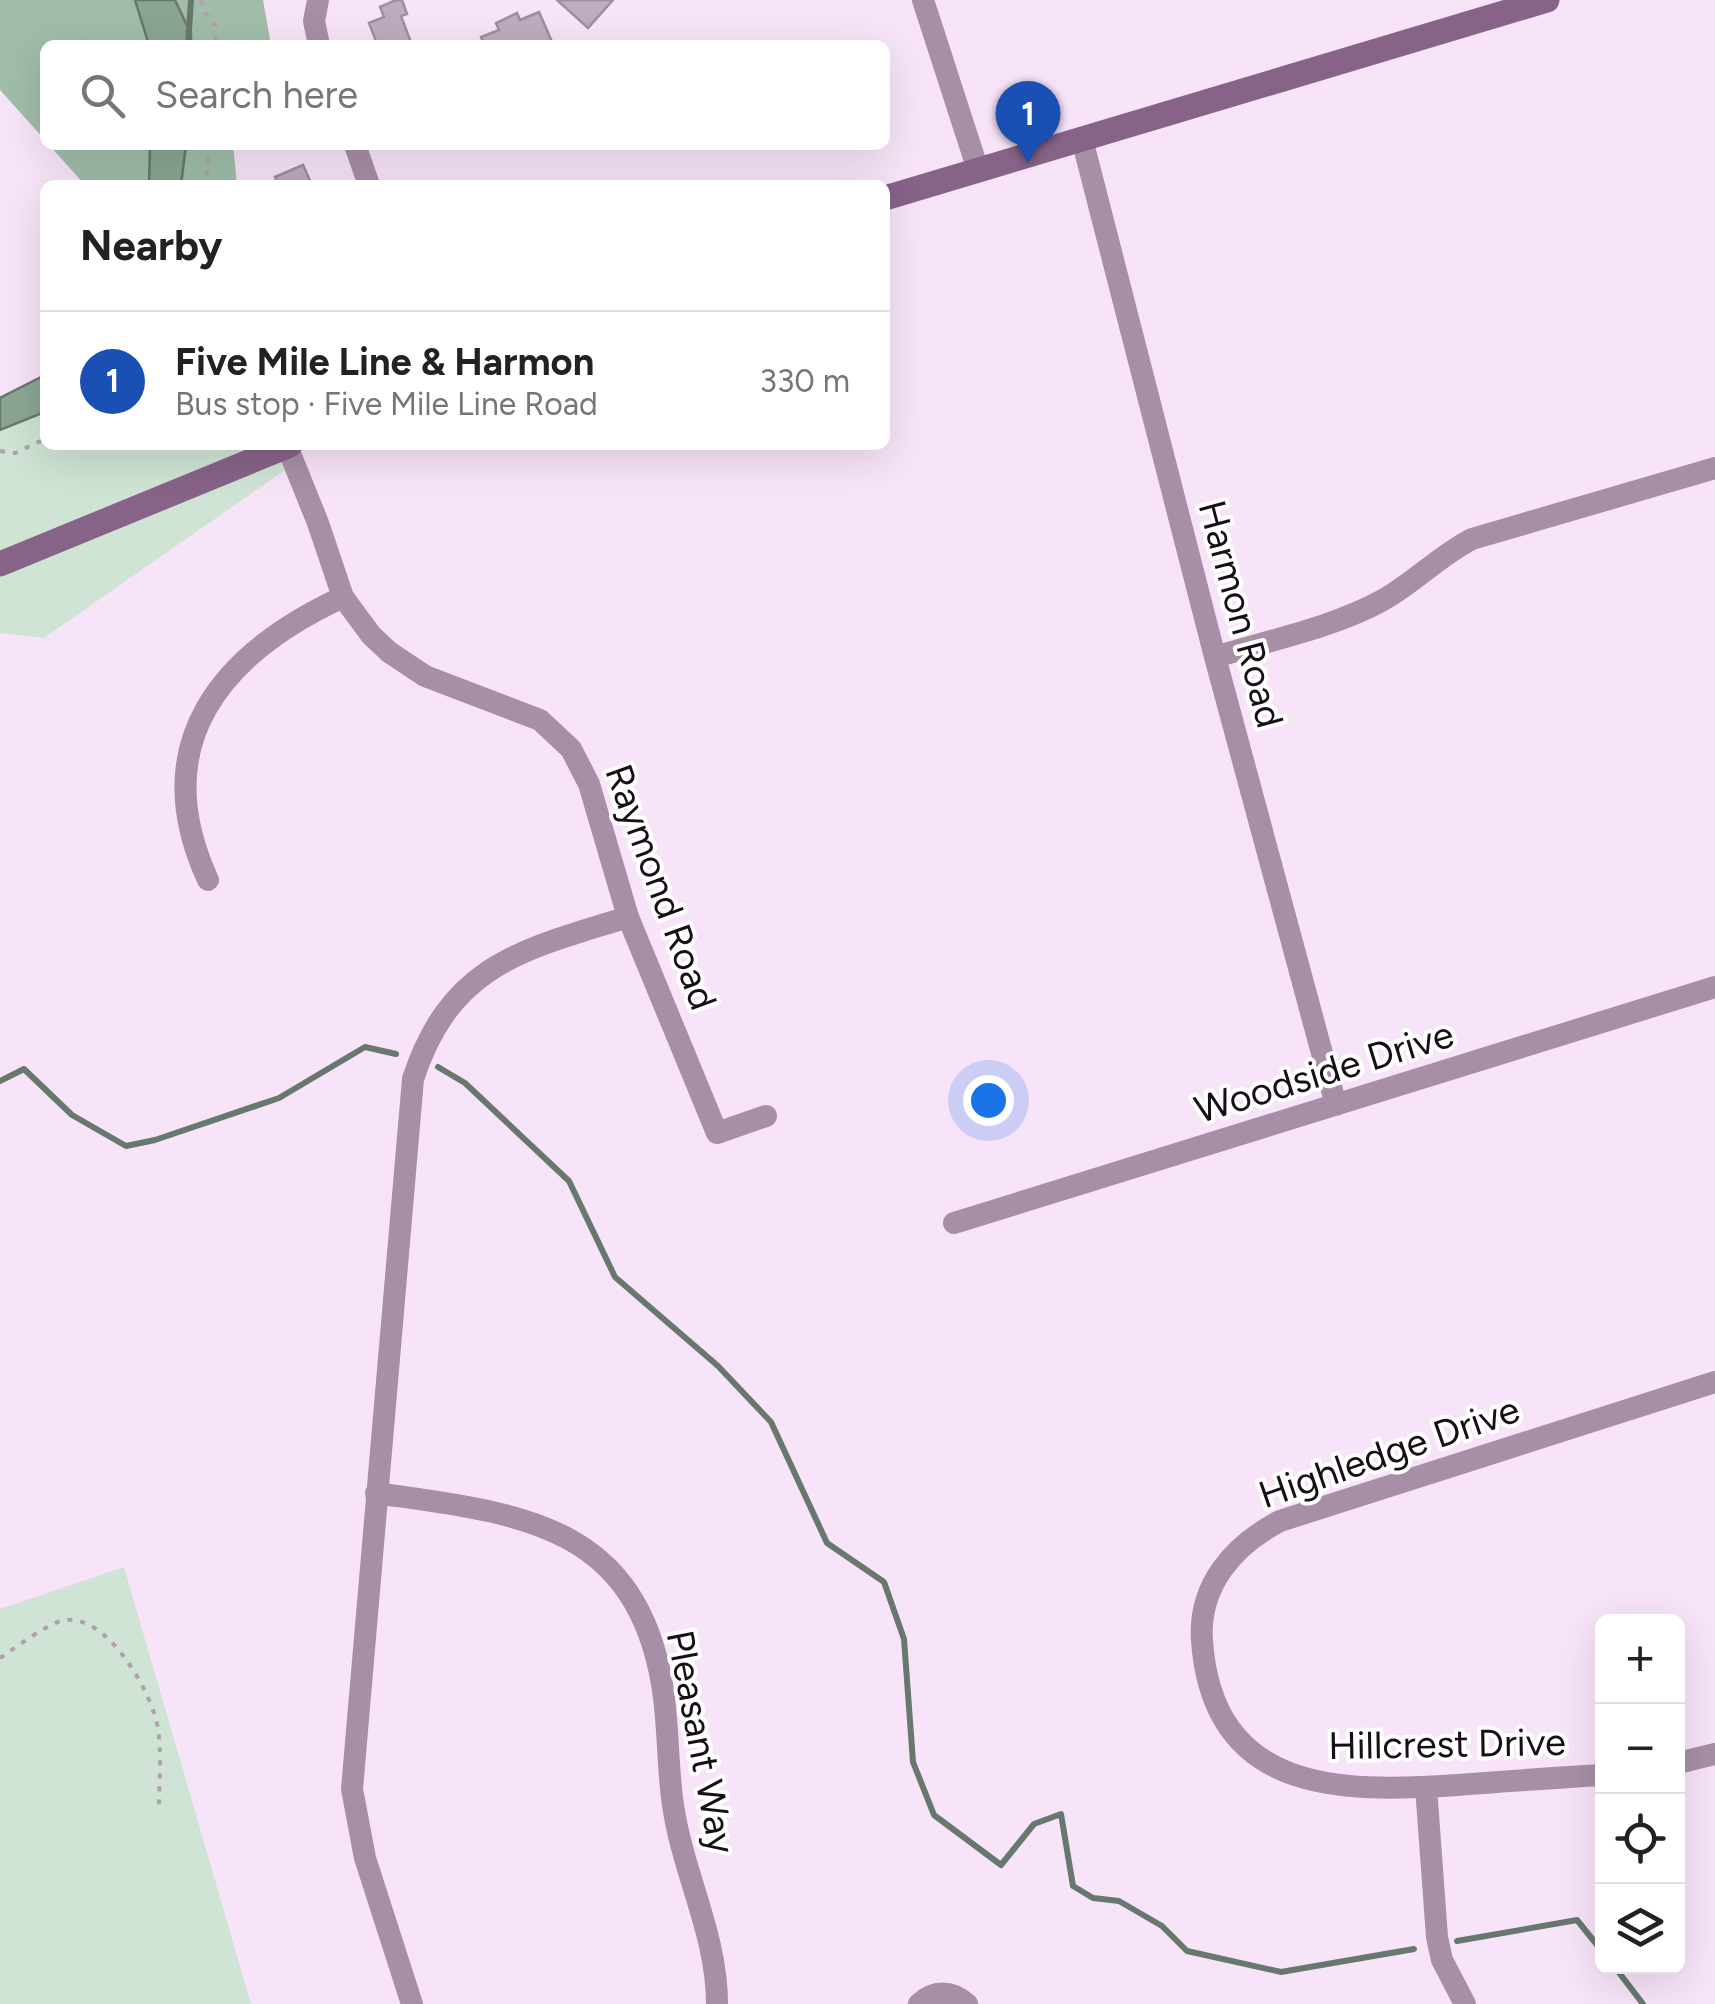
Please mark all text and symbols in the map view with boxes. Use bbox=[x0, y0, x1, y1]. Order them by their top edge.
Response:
search box bbox=[40, 40, 890, 150]
icon: search bbox=[75, 68, 130, 123]
text: Search here bbox=[155, 72, 358, 118]
pin: 1 bbox=[996, 80, 1060, 163]
text: Nearby bbox=[80, 220, 222, 271]
text: Five Mile Line & Harmon bbox=[175, 339, 594, 385]
text: 1 bbox=[106, 362, 119, 400]
text: 330 m bbox=[760, 362, 850, 400]
text: Bus stop · Five Mile Line Road bbox=[175, 385, 598, 423]
street label: Harmon Road bbox=[1189, 495, 1293, 733]
street label: Raymond Road bbox=[595, 758, 727, 1016]
street label: Woodside Drive bbox=[1189, 1011, 1459, 1133]
your location bbox=[963, 1075, 1014, 1126]
street label: Highledge Drive bbox=[1253, 1386, 1525, 1518]
map controls bbox=[1595, 1614, 1685, 1974]
button: + bbox=[1595, 1614, 1685, 1704]
street label: Pleasant Way bbox=[657, 1626, 745, 1858]
button: − bbox=[1595, 1704, 1685, 1794]
street label: Hillcrest Drive bbox=[1328, 1719, 1566, 1769]
button: locate bbox=[1595, 1794, 1685, 1884]
button: layers bbox=[1595, 1884, 1685, 1974]

